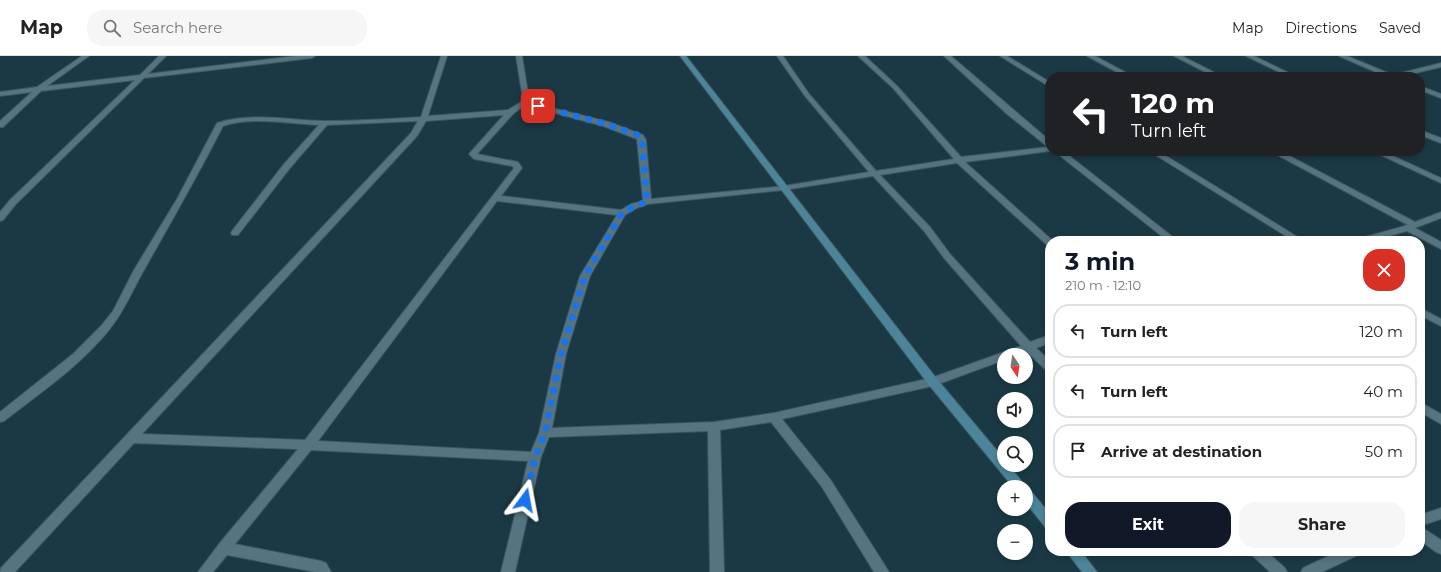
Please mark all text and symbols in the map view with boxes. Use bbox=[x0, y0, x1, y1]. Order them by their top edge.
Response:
search box bbox=[87, 10, 367, 46]
text: Map bbox=[20, 16, 63, 39]
icon: search bbox=[101, 17, 123, 39]
text: Search here bbox=[133, 18, 222, 37]
text: Map bbox=[1232, 19, 1263, 37]
text: Directions bbox=[1285, 19, 1357, 37]
text: Saved bbox=[1379, 19, 1421, 37]
text: 120 m bbox=[1131, 86, 1215, 120]
icon: left bbox=[1065, 88, 1117, 140]
pin bbox=[521, 89, 555, 123]
icon: arrive bbox=[527, 95, 549, 117]
text: Turn left bbox=[1131, 120, 1206, 142]
text: 3 min bbox=[1065, 247, 1135, 276]
button: close bbox=[1363, 249, 1405, 291]
text: 210 m · 12:10 bbox=[1065, 277, 1141, 293]
icon: left bbox=[1067, 320, 1089, 342]
text: Turn left bbox=[1101, 322, 1168, 341]
text: 120 m bbox=[1359, 322, 1403, 341]
north arrow bbox=[997, 348, 1033, 384]
map controls bbox=[997, 348, 1033, 560]
icon: left bbox=[1067, 380, 1089, 402]
text: Turn left bbox=[1101, 382, 1168, 401]
text: 40 m bbox=[1363, 382, 1403, 401]
button: sound bbox=[997, 392, 1033, 428]
button: search bbox=[997, 436, 1033, 472]
icon: arrive bbox=[1067, 440, 1089, 462]
text: Arrive at destination bbox=[1101, 442, 1262, 461]
text: 50 m bbox=[1365, 442, 1403, 461]
position arrow bbox=[504, 479, 546, 521]
button: + bbox=[997, 480, 1033, 516]
button: Exit bbox=[1065, 502, 1231, 548]
button: Share bbox=[1239, 502, 1405, 548]
button: − bbox=[997, 524, 1033, 560]

